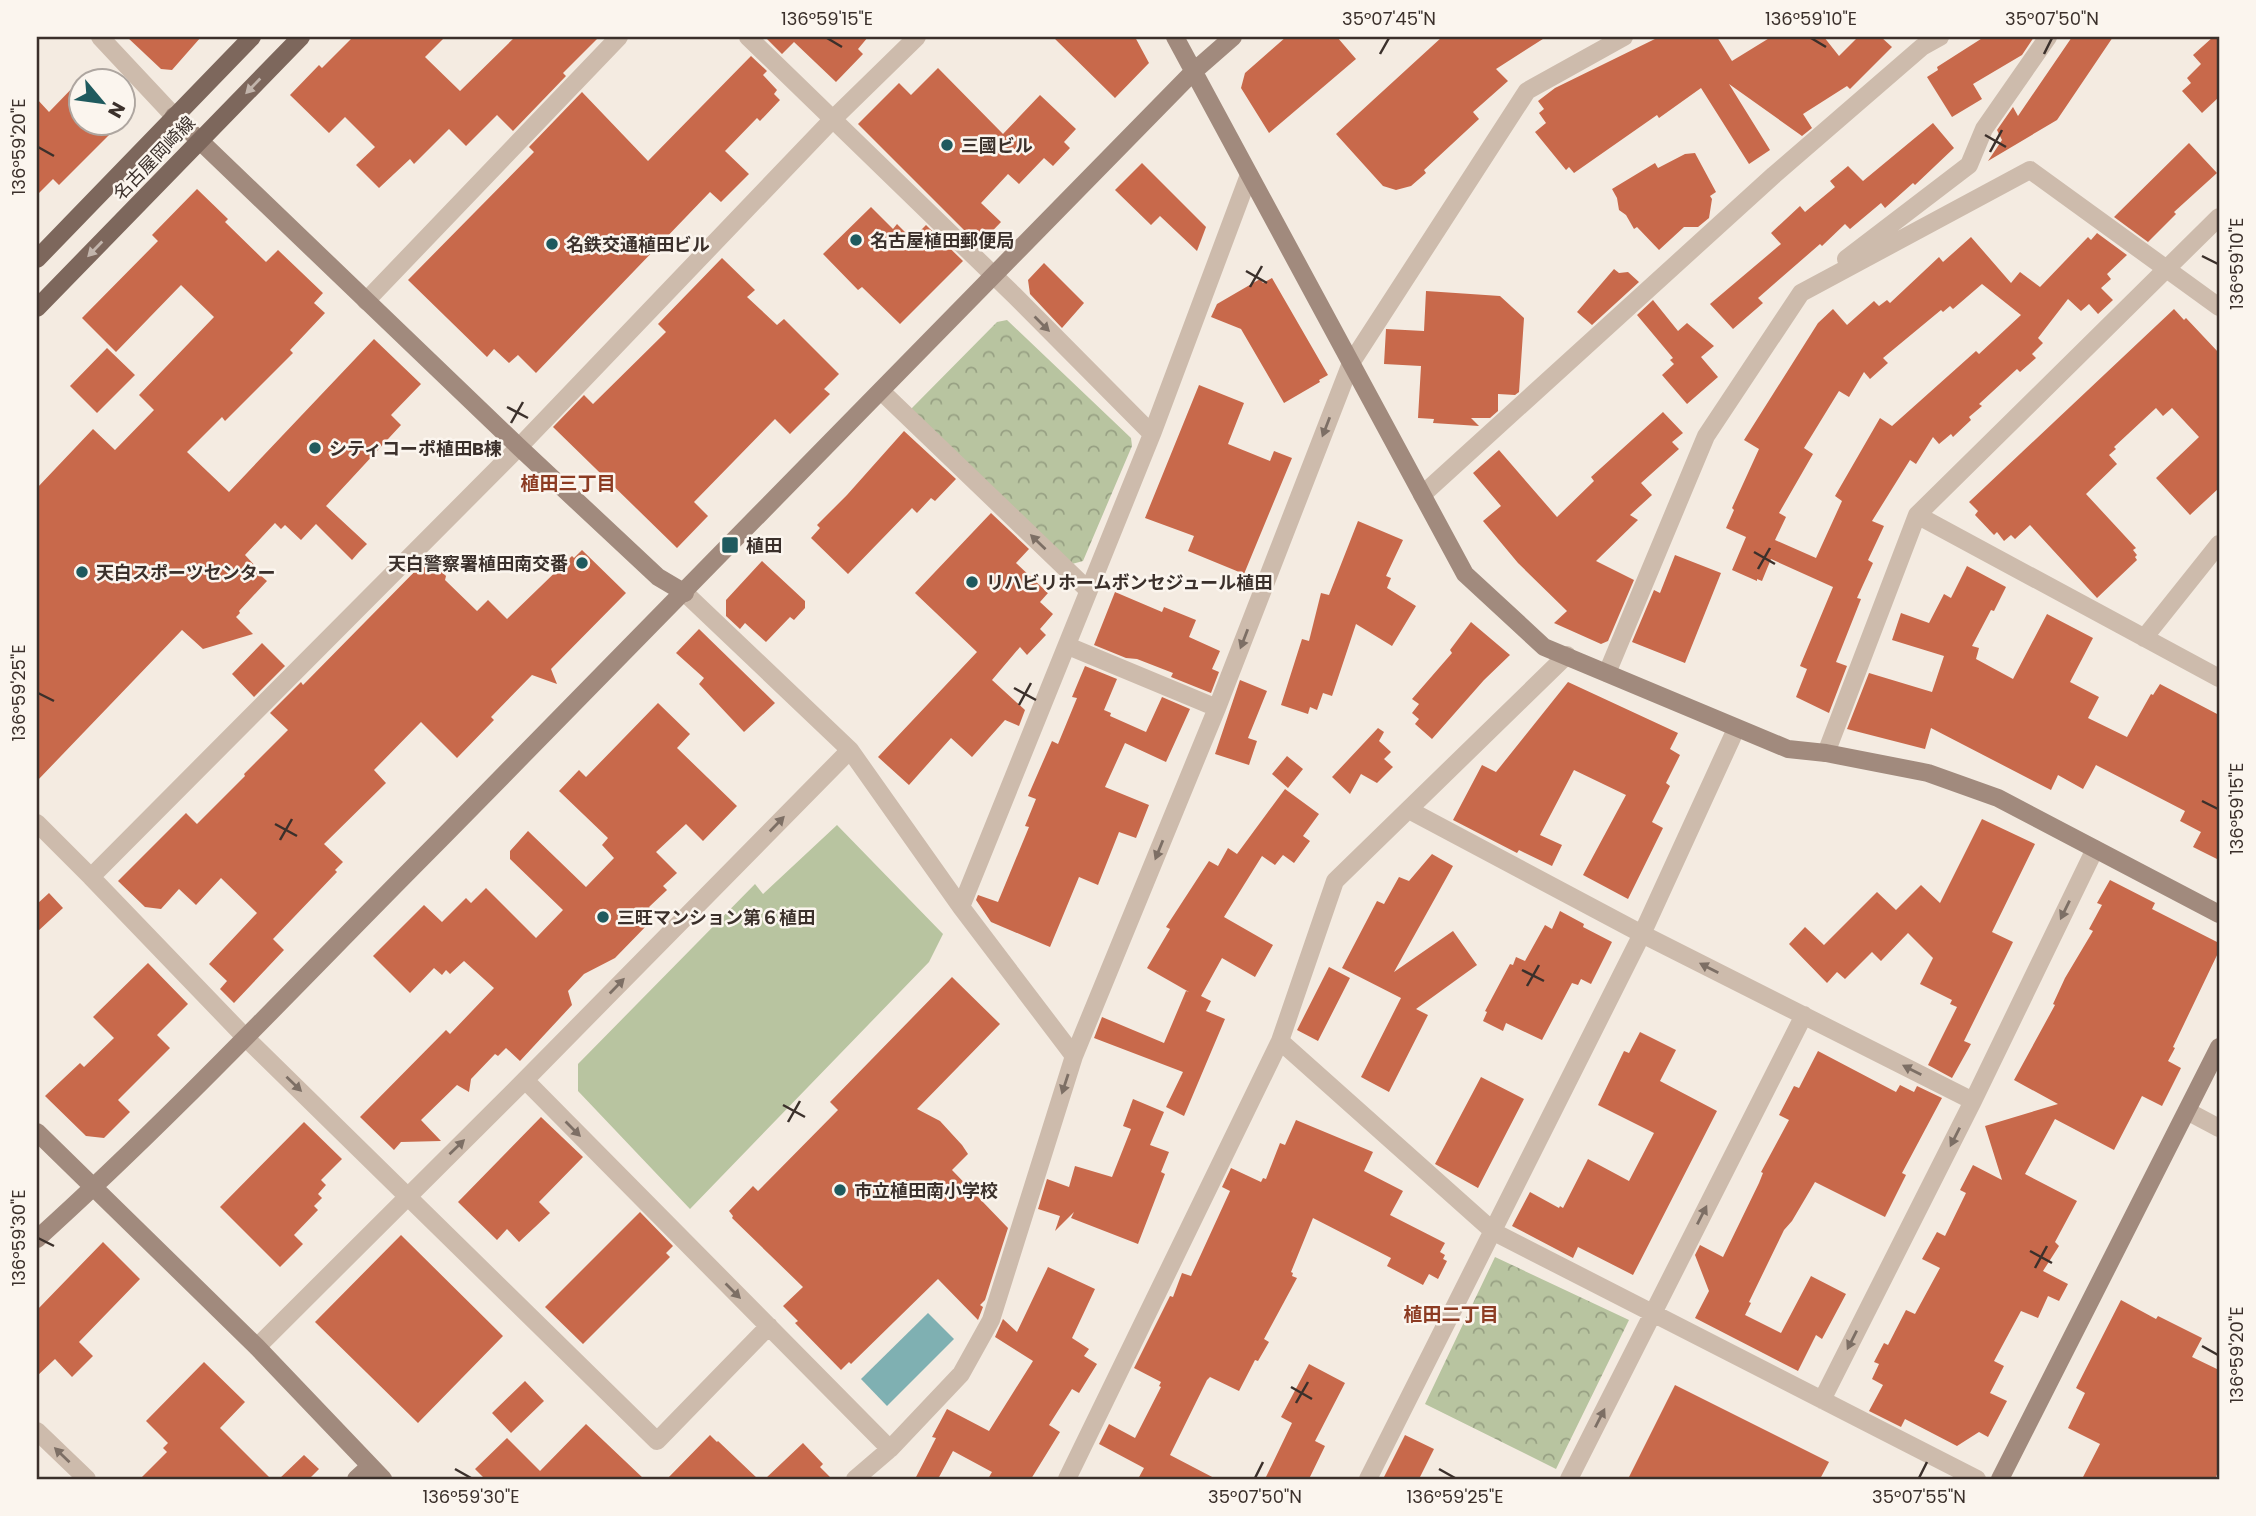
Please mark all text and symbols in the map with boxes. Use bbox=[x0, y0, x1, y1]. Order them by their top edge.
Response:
text: 136°59'15"E bbox=[781, 6, 873, 31]
text: 35°07'45"N bbox=[1342, 6, 1436, 31]
text: 136°59'10"E bbox=[1765, 6, 1857, 31]
text: 35°07'50"N bbox=[2005, 6, 2099, 31]
north arrow bbox=[66, 66, 136, 136]
one-way arrow bbox=[245, 77, 262, 94]
text: N bbox=[101, 97, 132, 123]
text: 136°59'20"E bbox=[6, 99, 31, 195]
street label: 名古屋岡崎線 bbox=[107, 110, 201, 206]
place label: 三國ビル bbox=[961, 133, 1033, 158]
marker: 三國ビル bbox=[939, 137, 955, 153]
text: 136°59'10"E bbox=[2224, 218, 2249, 310]
place label: 名古屋植田郵便局 bbox=[870, 228, 1014, 253]
place label: 名鉄交通植田ビル bbox=[566, 232, 710, 257]
marker: 名古屋植田郵便局 bbox=[848, 232, 864, 248]
marker: 名鉄交通植田ビル bbox=[544, 236, 560, 252]
one-way arrow bbox=[86, 240, 103, 257]
one-way arrow bbox=[1034, 316, 1051, 333]
one-way arrow bbox=[1320, 416, 1331, 437]
place label: シティコーポ植田B棟 bbox=[329, 436, 502, 461]
marker: シティコーポ植田B棟 bbox=[307, 440, 323, 456]
district label: 植田三丁目 bbox=[520, 470, 616, 497]
place label: 植田 bbox=[746, 533, 782, 558]
one-way arrow bbox=[1030, 534, 1047, 550]
marker: 植田 bbox=[720, 535, 740, 555]
place label: 天白警察署植田南交番 bbox=[388, 551, 568, 576]
marker: 天白警察署植田南交番 bbox=[574, 555, 590, 571]
place label: 天白スポーツセンター bbox=[96, 560, 276, 585]
marker: 天白スポーツセンター bbox=[74, 564, 90, 580]
place label: リハビリホームボンセジュール植田 bbox=[986, 570, 1272, 595]
marker: リハビリホームボンセジュール植田 bbox=[964, 574, 980, 590]
one-way arrow bbox=[1238, 628, 1249, 649]
text: 136°59'25"E bbox=[6, 645, 31, 741]
text: 136°59'15"E bbox=[2224, 763, 2249, 855]
one-way arrow bbox=[768, 816, 784, 833]
one-way arrow bbox=[1153, 840, 1164, 861]
one-way arrow bbox=[2059, 900, 2071, 920]
place label: 三旺マンション第６植田 bbox=[617, 905, 815, 930]
marker: 三旺マンション第６植田 bbox=[595, 909, 611, 925]
one-way arrow bbox=[1699, 962, 1719, 973]
one-way arrow bbox=[609, 978, 626, 995]
one-way arrow bbox=[1902, 1065, 1922, 1076]
one-way arrow bbox=[1059, 1073, 1070, 1094]
one-way arrow bbox=[285, 1076, 302, 1093]
one-way arrow bbox=[565, 1120, 581, 1137]
one-way arrow bbox=[1950, 1127, 1961, 1147]
one-way arrow bbox=[448, 1139, 465, 1156]
place label: 市立植田南小学校 bbox=[854, 1178, 998, 1203]
marker: 市立植田南小学校 bbox=[832, 1182, 848, 1198]
text: 136°59'30"E bbox=[6, 1189, 31, 1287]
one-way arrow bbox=[1697, 1205, 1708, 1225]
one-way arrow bbox=[725, 1282, 742, 1299]
district label: 植田二丁目 bbox=[1403, 1301, 1499, 1328]
text: 136°59'20"E bbox=[2224, 1307, 2249, 1403]
one-way arrow bbox=[1847, 1330, 1858, 1350]
one-way arrow bbox=[1594, 1408, 1605, 1428]
one-way arrow bbox=[53, 1447, 70, 1464]
text: 136°59'30"E bbox=[422, 1484, 520, 1509]
text: 35°07'50"N bbox=[1208, 1484, 1302, 1509]
text: 136°59'25"E bbox=[1407, 1484, 1503, 1509]
text: 35°07'55"N bbox=[1872, 1484, 1966, 1509]

